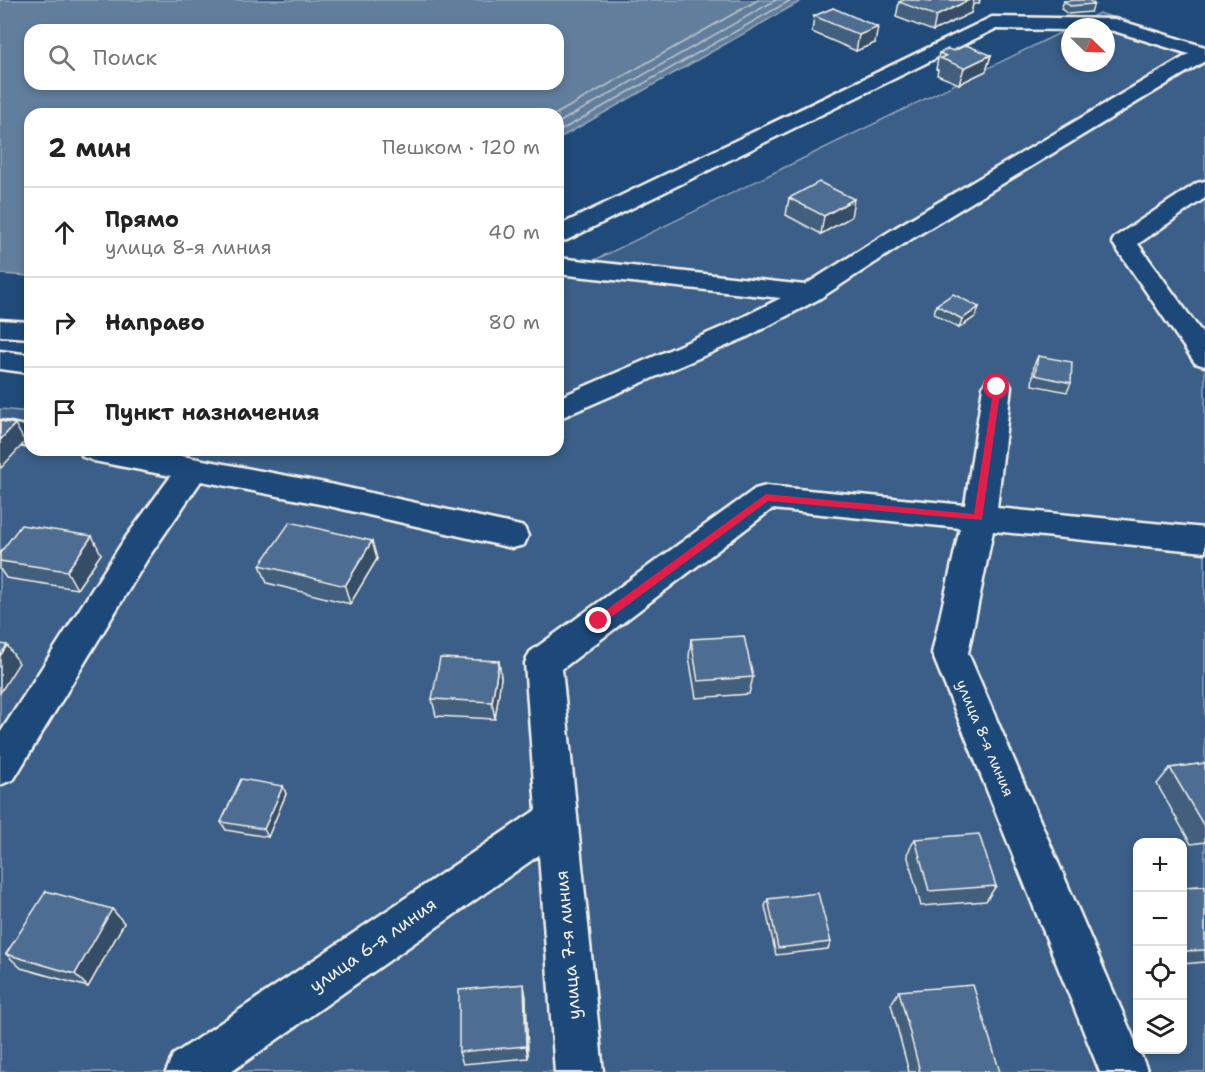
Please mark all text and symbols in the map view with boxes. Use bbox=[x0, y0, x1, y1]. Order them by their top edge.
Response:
north arrow bbox=[1061, 18, 1115, 72]
search box bbox=[24, 24, 564, 90]
icon: search bbox=[45, 41, 78, 74]
text: Поиск bbox=[93, 43, 157, 72]
text: 2 мин bbox=[48, 130, 131, 165]
text: Пешком · 120 m bbox=[382, 134, 540, 160]
text: Прямо bbox=[105, 205, 179, 234]
icon: ahead bbox=[48, 216, 81, 249]
text: 40 m bbox=[488, 219, 540, 245]
text: улица 8-я линия bbox=[105, 234, 272, 260]
icon: right bbox=[48, 306, 81, 339]
text: Направо bbox=[105, 308, 205, 337]
text: 80 m bbox=[488, 309, 540, 335]
route start bbox=[983, 373, 1009, 399]
icon: arrive bbox=[48, 396, 81, 429]
text: Пункт назначения bbox=[105, 398, 319, 427]
route end bbox=[585, 607, 611, 633]
street label: улица 8-я линия bbox=[951, 677, 1019, 799]
map controls bbox=[1133, 838, 1187, 1054]
button: + bbox=[1133, 838, 1187, 892]
street label: улица 7-я линия bbox=[550, 869, 586, 1021]
street label: улица 6-я линия bbox=[305, 892, 441, 998]
button: − bbox=[1133, 892, 1187, 946]
button: locate bbox=[1133, 946, 1187, 1000]
button: layers bbox=[1133, 1000, 1187, 1054]

